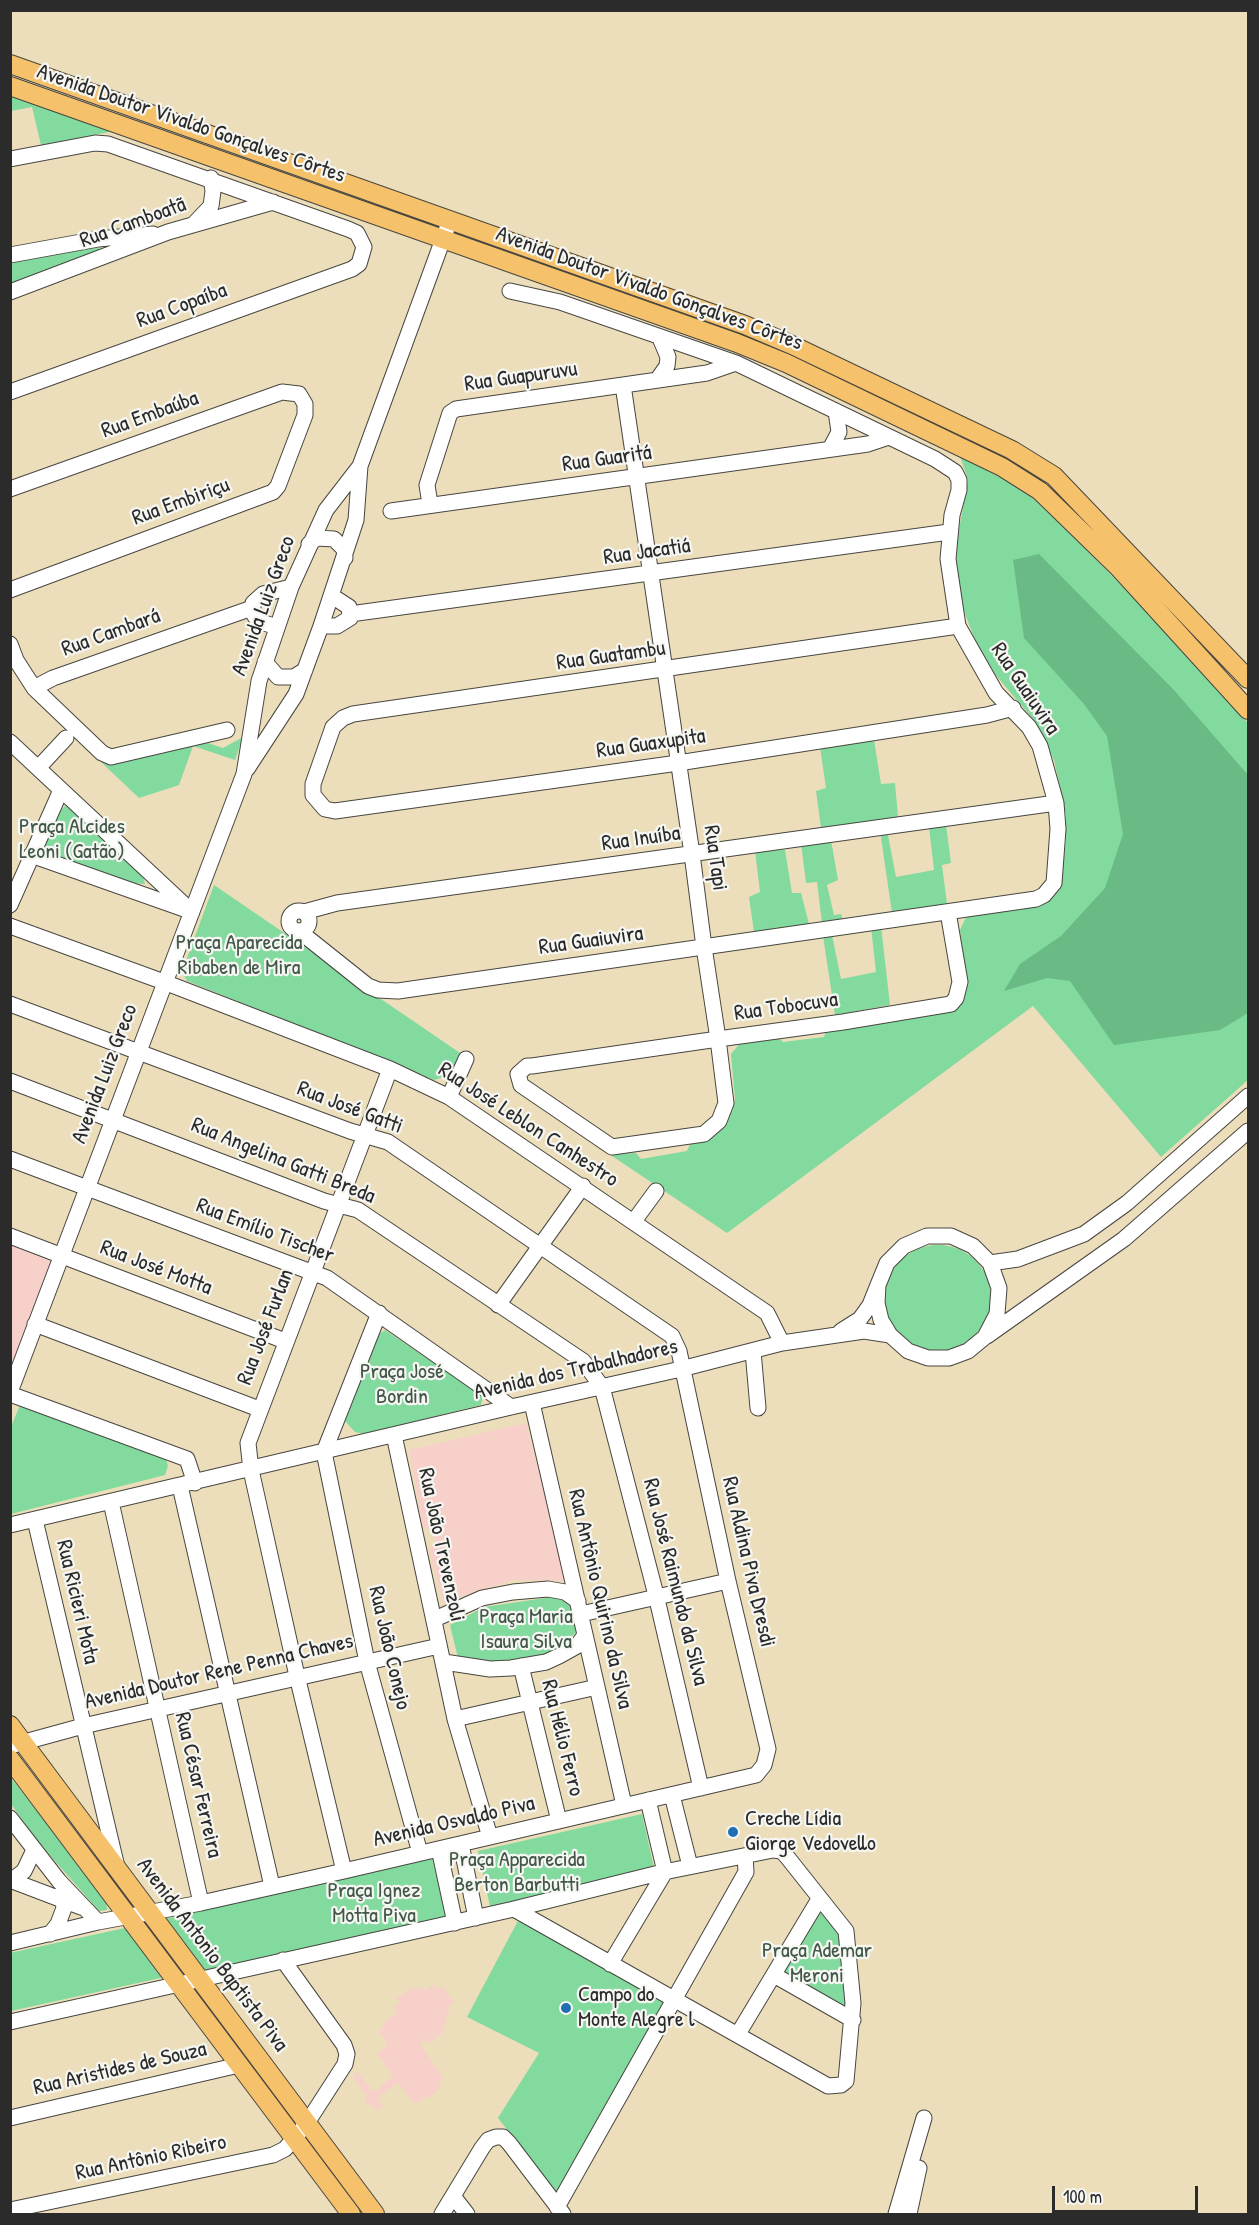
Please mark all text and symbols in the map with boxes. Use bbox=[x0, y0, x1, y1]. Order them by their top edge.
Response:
street label: Avenida Doutor Vivaldo Gonçalves Côrtes bbox=[33, 59, 349, 189]
street label: Rua Camboatã bbox=[76, 192, 190, 254]
street label: Avenida Doutor Vivaldo Gonçalves Côrtes bbox=[492, 221, 806, 357]
street label: Rua Copaíba bbox=[133, 278, 231, 334]
street label: Rua Guapuruvu bbox=[463, 356, 579, 398]
street label: Rua Embaúba bbox=[98, 385, 202, 445]
street label: Rua Guaritá bbox=[561, 440, 653, 478]
street label: Rua Embiriçu bbox=[129, 472, 233, 532]
street label: Avenida Luiz Greco bbox=[226, 532, 302, 680]
street label: Rua Jacatiá bbox=[602, 533, 692, 571]
street label: Rua Cambará bbox=[58, 603, 164, 663]
street label: Rua Guatambu bbox=[555, 635, 667, 677]
street label: Rua Guaiuvira bbox=[985, 638, 1065, 740]
street label: Rua Guaxupita bbox=[595, 723, 707, 765]
park label: Praça Alcides Leoni (Gatão) bbox=[19, 814, 125, 866]
street label: Rua Inuíba bbox=[600, 820, 682, 858]
street label: Rua Tapi bbox=[697, 824, 733, 892]
street label: Rua Guaiuvira bbox=[537, 921, 645, 961]
park label: Praça Aparecida Ribaben de Mira bbox=[176, 930, 302, 981]
street label: Rua Tobocuva bbox=[733, 987, 839, 1027]
street label: Avenida Luiz Greco bbox=[66, 1001, 144, 1147]
street label: Rua José Leblon Canhestro bbox=[433, 1057, 623, 1193]
street label: Rua José Gatti bbox=[293, 1076, 407, 1140]
street label: Rua Angelina Gatti Breda bbox=[187, 1112, 379, 1210]
street label: Rua Emílio Tischer bbox=[192, 1193, 338, 1269]
street label: Rua José Motta bbox=[96, 1235, 216, 1301]
street label: Rua José Furlan bbox=[232, 1265, 300, 1389]
street label: Avenida dos Trabalhadores bbox=[472, 1334, 680, 1406]
park label: Praça José Bordin bbox=[360, 1359, 444, 1410]
street label: Rua João Trevenzoli bbox=[412, 1466, 470, 1624]
street label: Rua Aldina Piva Dresdi bbox=[716, 1474, 780, 1650]
street label: Rua José Raimundo da Silva bbox=[637, 1476, 713, 1688]
street label: Rua Antônio Quirino da Silva bbox=[562, 1487, 638, 1711]
street label: Rua Ricieri Mota bbox=[50, 1538, 104, 1666]
street label: Rua João Conejo bbox=[362, 1584, 416, 1712]
park label: Praça Maria Isaura Silva bbox=[479, 1604, 573, 1656]
street label: Avenida Doutor Rene Penna Chaves bbox=[82, 1628, 356, 1716]
street label: Rua Hélio Ferro bbox=[535, 1677, 589, 1799]
street label: Rua César Ferreira bbox=[168, 1710, 228, 1860]
street label: Avenida Osvaldo Piva bbox=[371, 1791, 537, 1853]
place label: Creche Lídia Giorge Vedovello bbox=[745, 1806, 876, 1858]
marker: Creche Lídia Giorge Vedovello bbox=[726, 1825, 740, 1839]
park label: Praça Apparecida Berton Barbutti bbox=[449, 1847, 585, 1898]
street label: Avenida Antonio Baptista Piva bbox=[131, 1853, 293, 2057]
park label: Praça Ignez Motta Piva bbox=[328, 1878, 420, 1930]
park label: Praça Ademar Meroni bbox=[762, 1938, 872, 1990]
place label: Campo do Monte Alegre l bbox=[578, 1982, 695, 2034]
marker: Campo do Monte Alegre l bbox=[559, 2001, 573, 2015]
street label: Rua Aristides de Souza bbox=[31, 2036, 209, 2102]
street label: Rua Antônio Ribeiro bbox=[73, 2129, 229, 2187]
scale bar bbox=[1055, 2174, 1200, 2212]
text: 100 m bbox=[1063, 2184, 1102, 2209]

